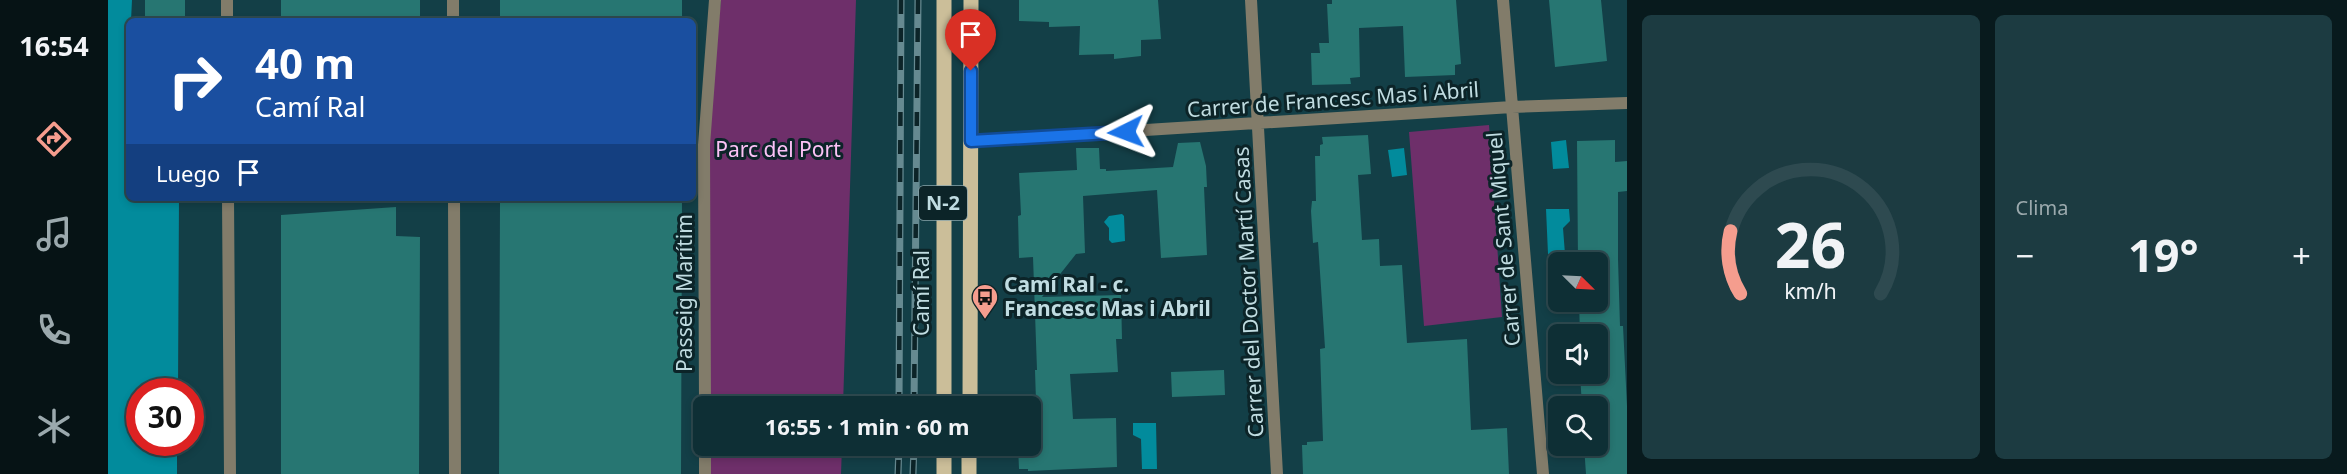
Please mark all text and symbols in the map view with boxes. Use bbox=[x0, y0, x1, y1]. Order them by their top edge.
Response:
pin bbox=[945, 9, 996, 71]
icon: arrive bbox=[954, 18, 987, 51]
text: 16:54 bbox=[19, 27, 89, 64]
text: 40 m bbox=[255, 34, 355, 91]
icon: right bbox=[156, 42, 234, 120]
street label: Carrer de Francesc Mas i Abril bbox=[1186, 75, 1480, 123]
text: Camí Ral bbox=[255, 88, 365, 125]
position arrow bbox=[1094, 100, 1158, 164]
icon: directions bbox=[33, 118, 75, 160]
street label: Carrer de Sant Miquel bbox=[1480, 131, 1526, 347]
park label: Parc del Port bbox=[715, 135, 841, 163]
street label: Carrer del Doctor Martí Casas bbox=[1226, 146, 1270, 438]
icon: arrive bbox=[232, 156, 265, 189]
text: Luego bbox=[156, 158, 220, 188]
road number: N-2 bbox=[919, 186, 967, 220]
text: Clima bbox=[2016, 194, 2068, 221]
text: 26 bbox=[1775, 201, 1846, 286]
icon: music bbox=[33, 213, 75, 255]
street label: Passeig Marítim bbox=[670, 214, 698, 372]
text: 19° bbox=[2128, 224, 2199, 285]
text: − bbox=[2016, 233, 2034, 278]
text: + bbox=[2292, 233, 2311, 278]
street label: Camí Ral bbox=[907, 250, 935, 336]
north arrow bbox=[1548, 252, 1608, 312]
map controls bbox=[1548, 252, 1608, 456]
place label: Camí Ral - c. Francesc Mas i Abril bbox=[1004, 270, 1211, 322]
text: km/h bbox=[1784, 276, 1837, 305]
bus stop icon: Camí Ral - c. Francesc Mas i Abril bbox=[970, 282, 1000, 320]
icon: phone bbox=[33, 309, 75, 351]
button: sound bbox=[1548, 324, 1608, 384]
speed limit sign: 30 bbox=[126, 378, 204, 456]
button: search bbox=[1548, 396, 1608, 456]
icon: climate bbox=[33, 405, 75, 447]
text: 16:55 · 1 min · 60 m bbox=[765, 411, 969, 441]

